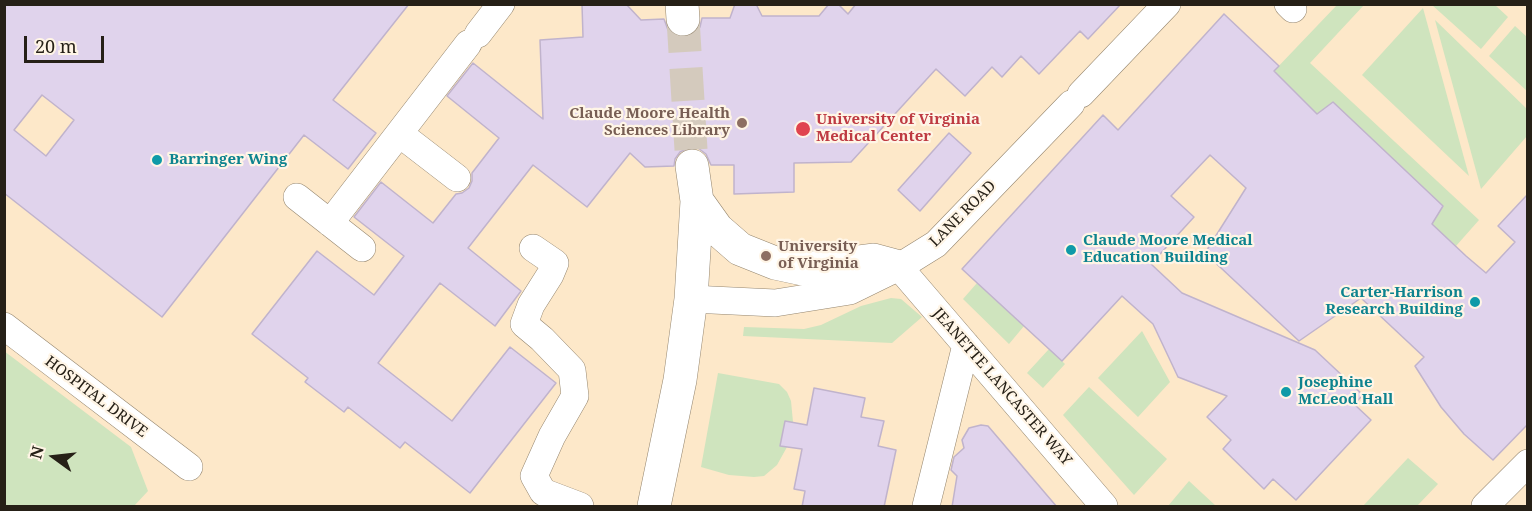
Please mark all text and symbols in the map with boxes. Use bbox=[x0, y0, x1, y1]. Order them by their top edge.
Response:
scale bar bbox=[27, 24, 106, 62]
text: 20 m bbox=[35, 34, 77, 58]
place label: Claude Moore Health Sciences Library bbox=[569, 105, 730, 140]
place label: University of Virginia Medical Center bbox=[816, 111, 980, 146]
marker: Claude Moore Health Sciences Library bbox=[735, 116, 749, 130]
marker: University of Virginia Medical Center bbox=[794, 120, 812, 138]
place label: Barringer Wing bbox=[169, 151, 287, 169]
marker: Barringer Wing bbox=[150, 153, 164, 167]
street label: LANE ROAD bbox=[926, 177, 1000, 251]
place label: Claude Moore Medical Education Building bbox=[1083, 232, 1253, 267]
place label: University of Virginia bbox=[778, 238, 859, 273]
marker: Claude Moore Medical Education Building bbox=[1064, 243, 1078, 257]
marker: University of Virginia bbox=[759, 249, 773, 263]
place label: Carter-Harrison Research Building bbox=[1325, 284, 1463, 319]
marker: Carter-Harrison Research Building bbox=[1468, 295, 1482, 309]
street label: JEANETTE LANCASTER WAY bbox=[929, 305, 1075, 469]
street label: HOSPITAL DRIVE bbox=[41, 353, 151, 441]
place label: Josephine McLeod Hall bbox=[1298, 374, 1393, 409]
marker: Josephine McLeod Hall bbox=[1279, 385, 1293, 399]
north arrow bbox=[24, 427, 84, 487]
text: N bbox=[24, 443, 49, 461]

